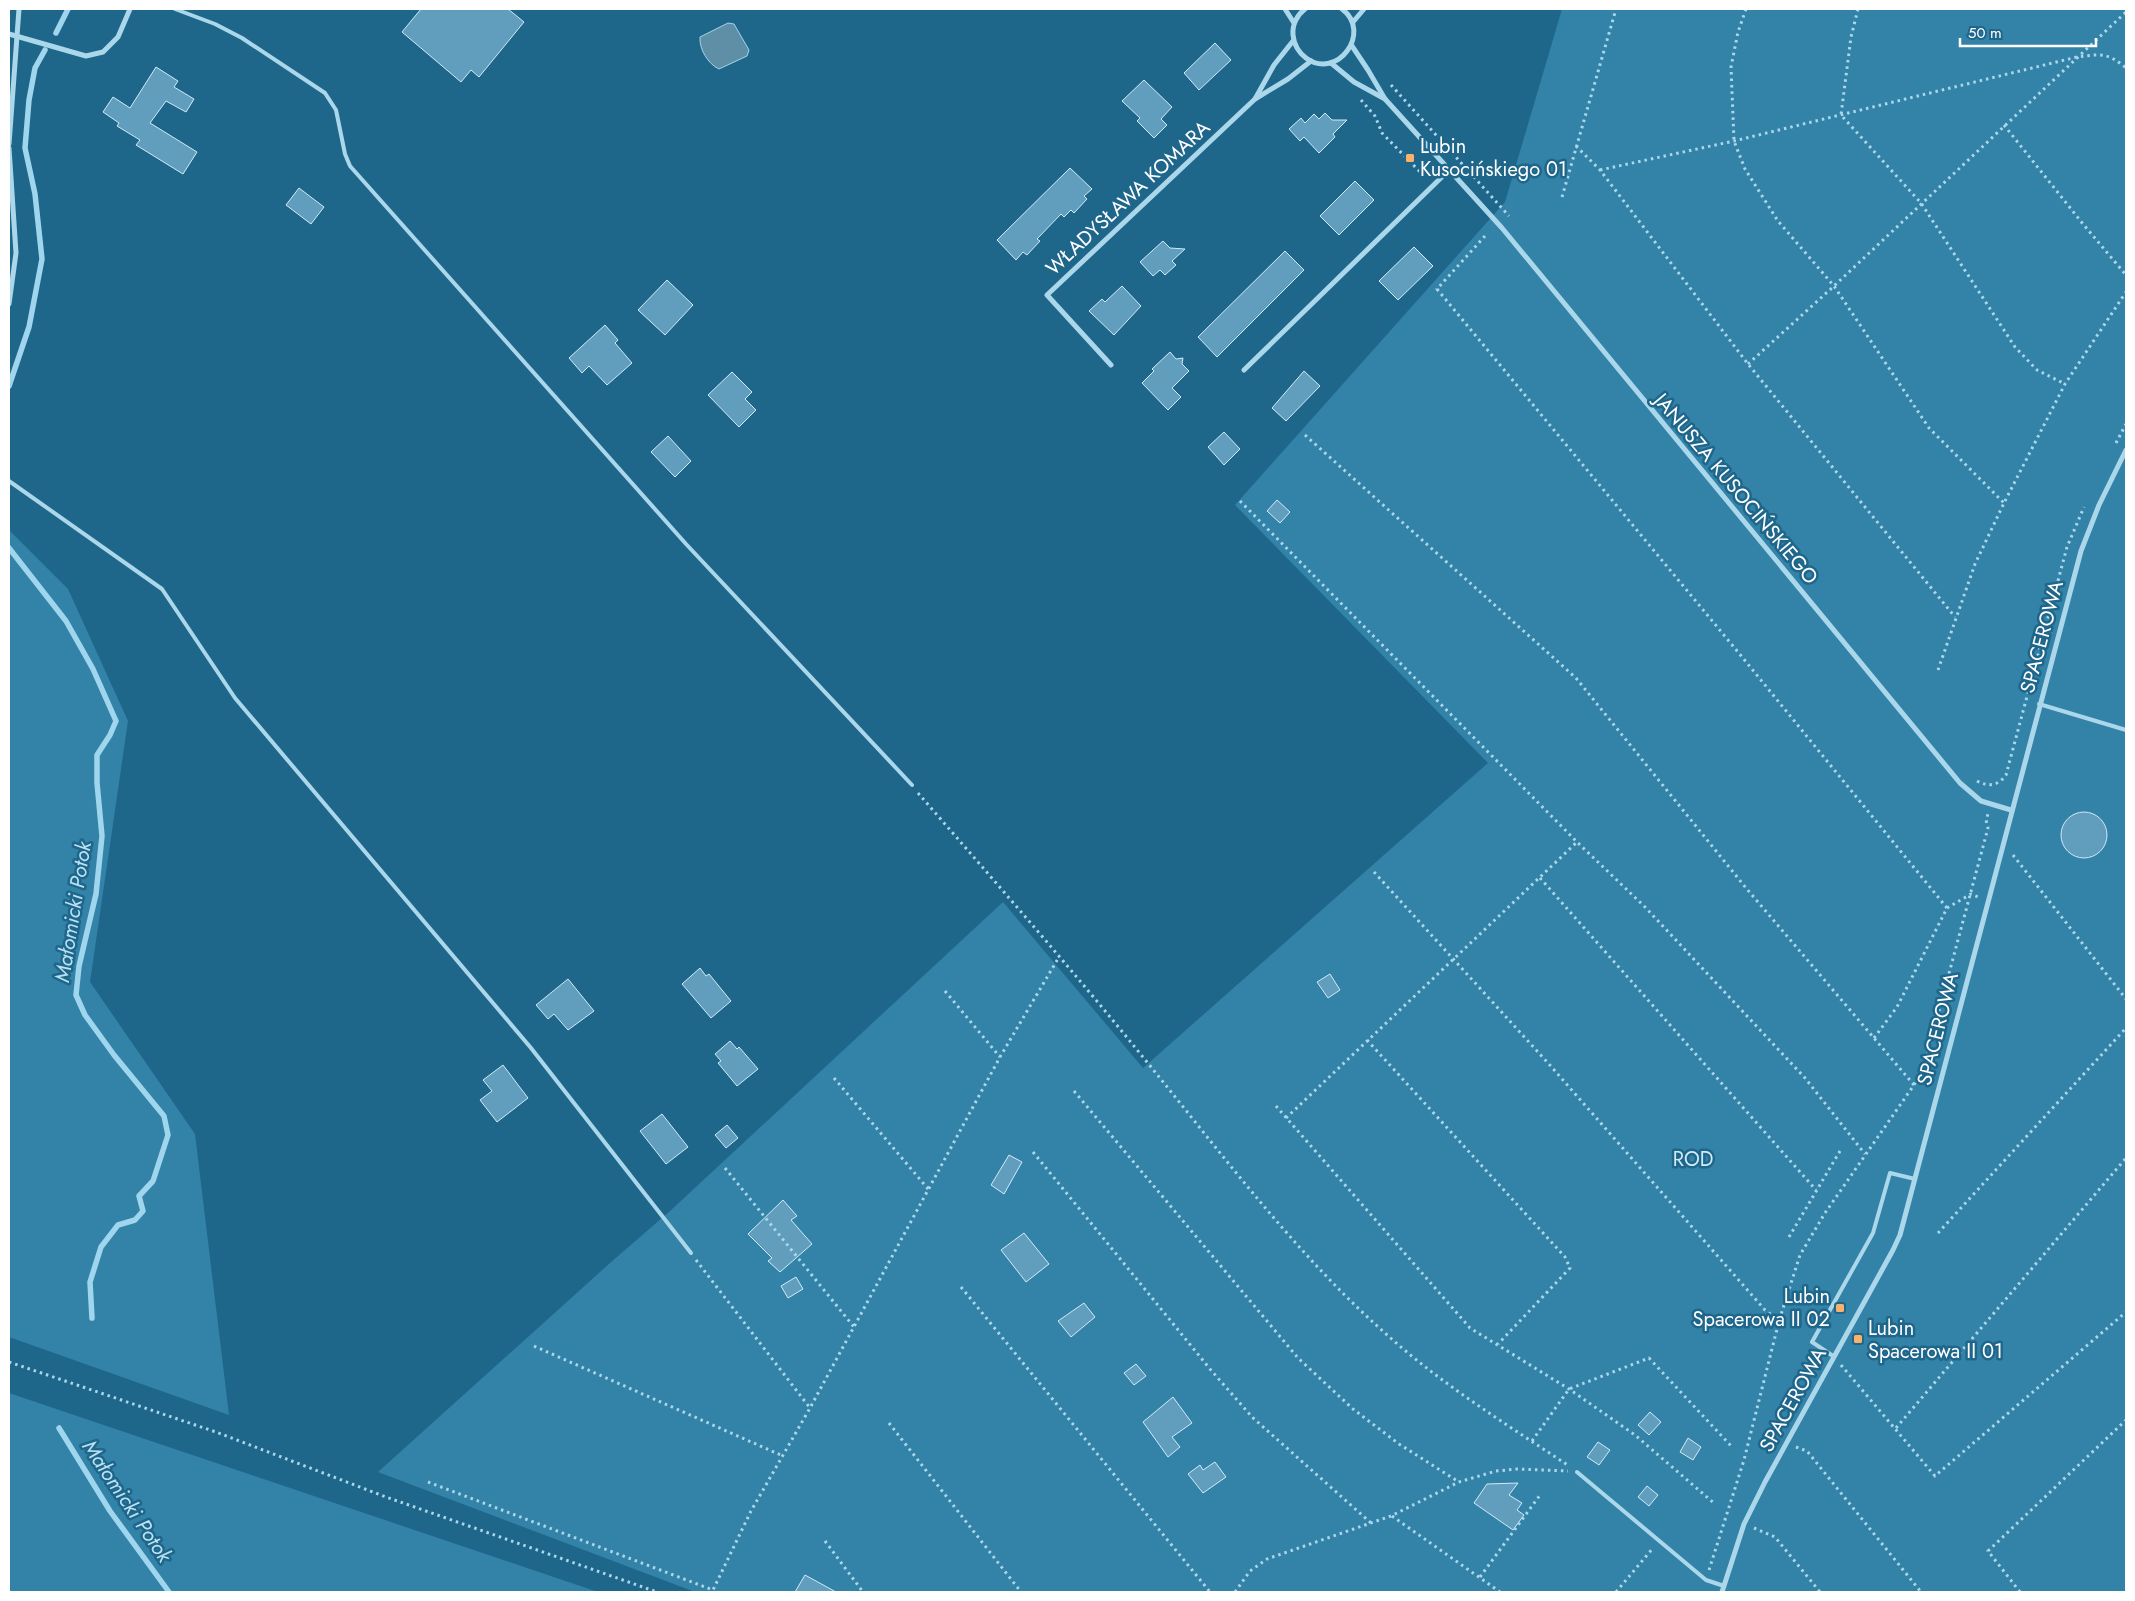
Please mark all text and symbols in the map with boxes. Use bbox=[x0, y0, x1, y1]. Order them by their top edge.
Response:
scale bar bbox=[1960, 15, 2096, 47]
text: 50 m bbox=[1968, 22, 2002, 44]
street label: WŁADYSŁAWA KOMARA bbox=[1039, 113, 1217, 282]
place label: Lubin Kusocińskiego 01 bbox=[1420, 132, 1567, 184]
marker: Lubin Kusocińskiego 01 bbox=[1404, 152, 1416, 164]
street label: JANUSZA KUSOCIŃSKIEGO bbox=[1645, 385, 1825, 591]
street label: SPACEROWA bbox=[2013, 577, 2071, 696]
water label: Małomicki Potok bbox=[47, 838, 99, 985]
street label: SPACEROWA bbox=[1910, 969, 1966, 1088]
park label: ROD bbox=[1673, 1145, 1713, 1174]
place label: Lubin Spacerowa II 02 bbox=[1693, 1282, 1830, 1334]
marker: Lubin Spacerowa II 02 bbox=[1834, 1302, 1846, 1314]
place label: Lubin Spacerowa II 01 bbox=[1868, 1314, 2003, 1366]
marker: Lubin Spacerowa II 01 bbox=[1852, 1333, 1864, 1345]
street label: SPACEROWA bbox=[1752, 1342, 1834, 1457]
water label: Małomicki Potok bbox=[75, 1434, 180, 1569]

